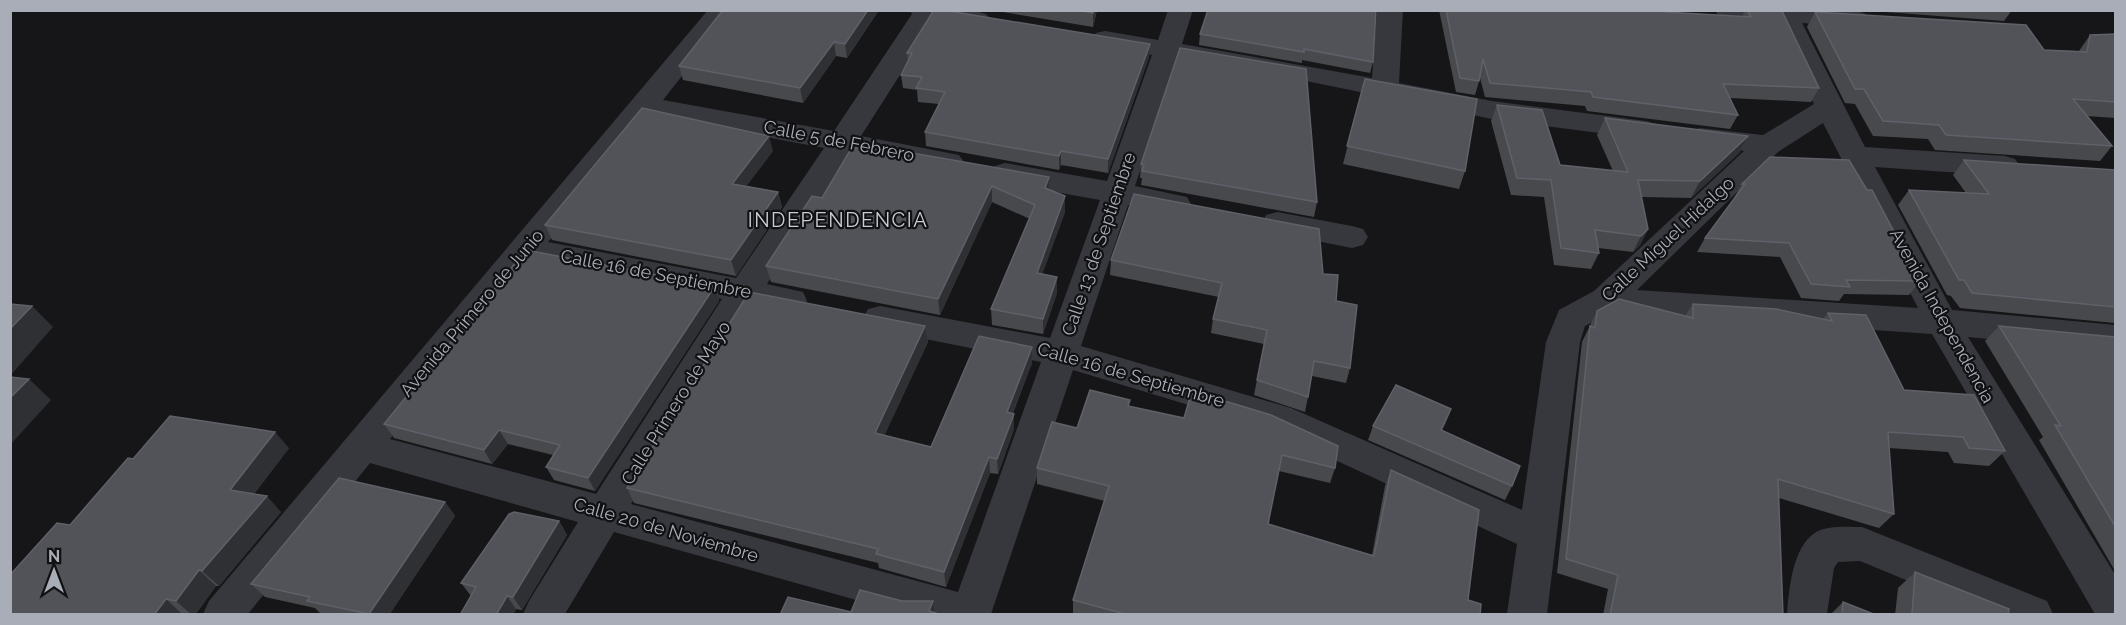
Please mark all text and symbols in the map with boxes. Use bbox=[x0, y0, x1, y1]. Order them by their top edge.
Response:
street label: Calle 5 de Febrero bbox=[762, 116, 916, 165]
street label: Calle 13 de Septiembre bbox=[1057, 149, 1140, 338]
street label: Calle Miguel Hidalgo bbox=[1597, 172, 1738, 305]
district label: INDEPENDENCIA bbox=[748, 208, 928, 232]
street label: Avenida Primero de Junio bbox=[396, 225, 548, 400]
street label: Avenida Independencia bbox=[1886, 225, 1999, 407]
street label: Calle 16 de Septiembre bbox=[559, 245, 754, 302]
street label: Calle Primero de Mayo bbox=[617, 317, 735, 488]
street label: Calle 16 de Septiembre bbox=[1035, 338, 1228, 411]
street label: Calle 20 de Noviembre bbox=[571, 493, 761, 566]
north arrow bbox=[24, 541, 84, 601]
text: N bbox=[48, 547, 60, 566]

